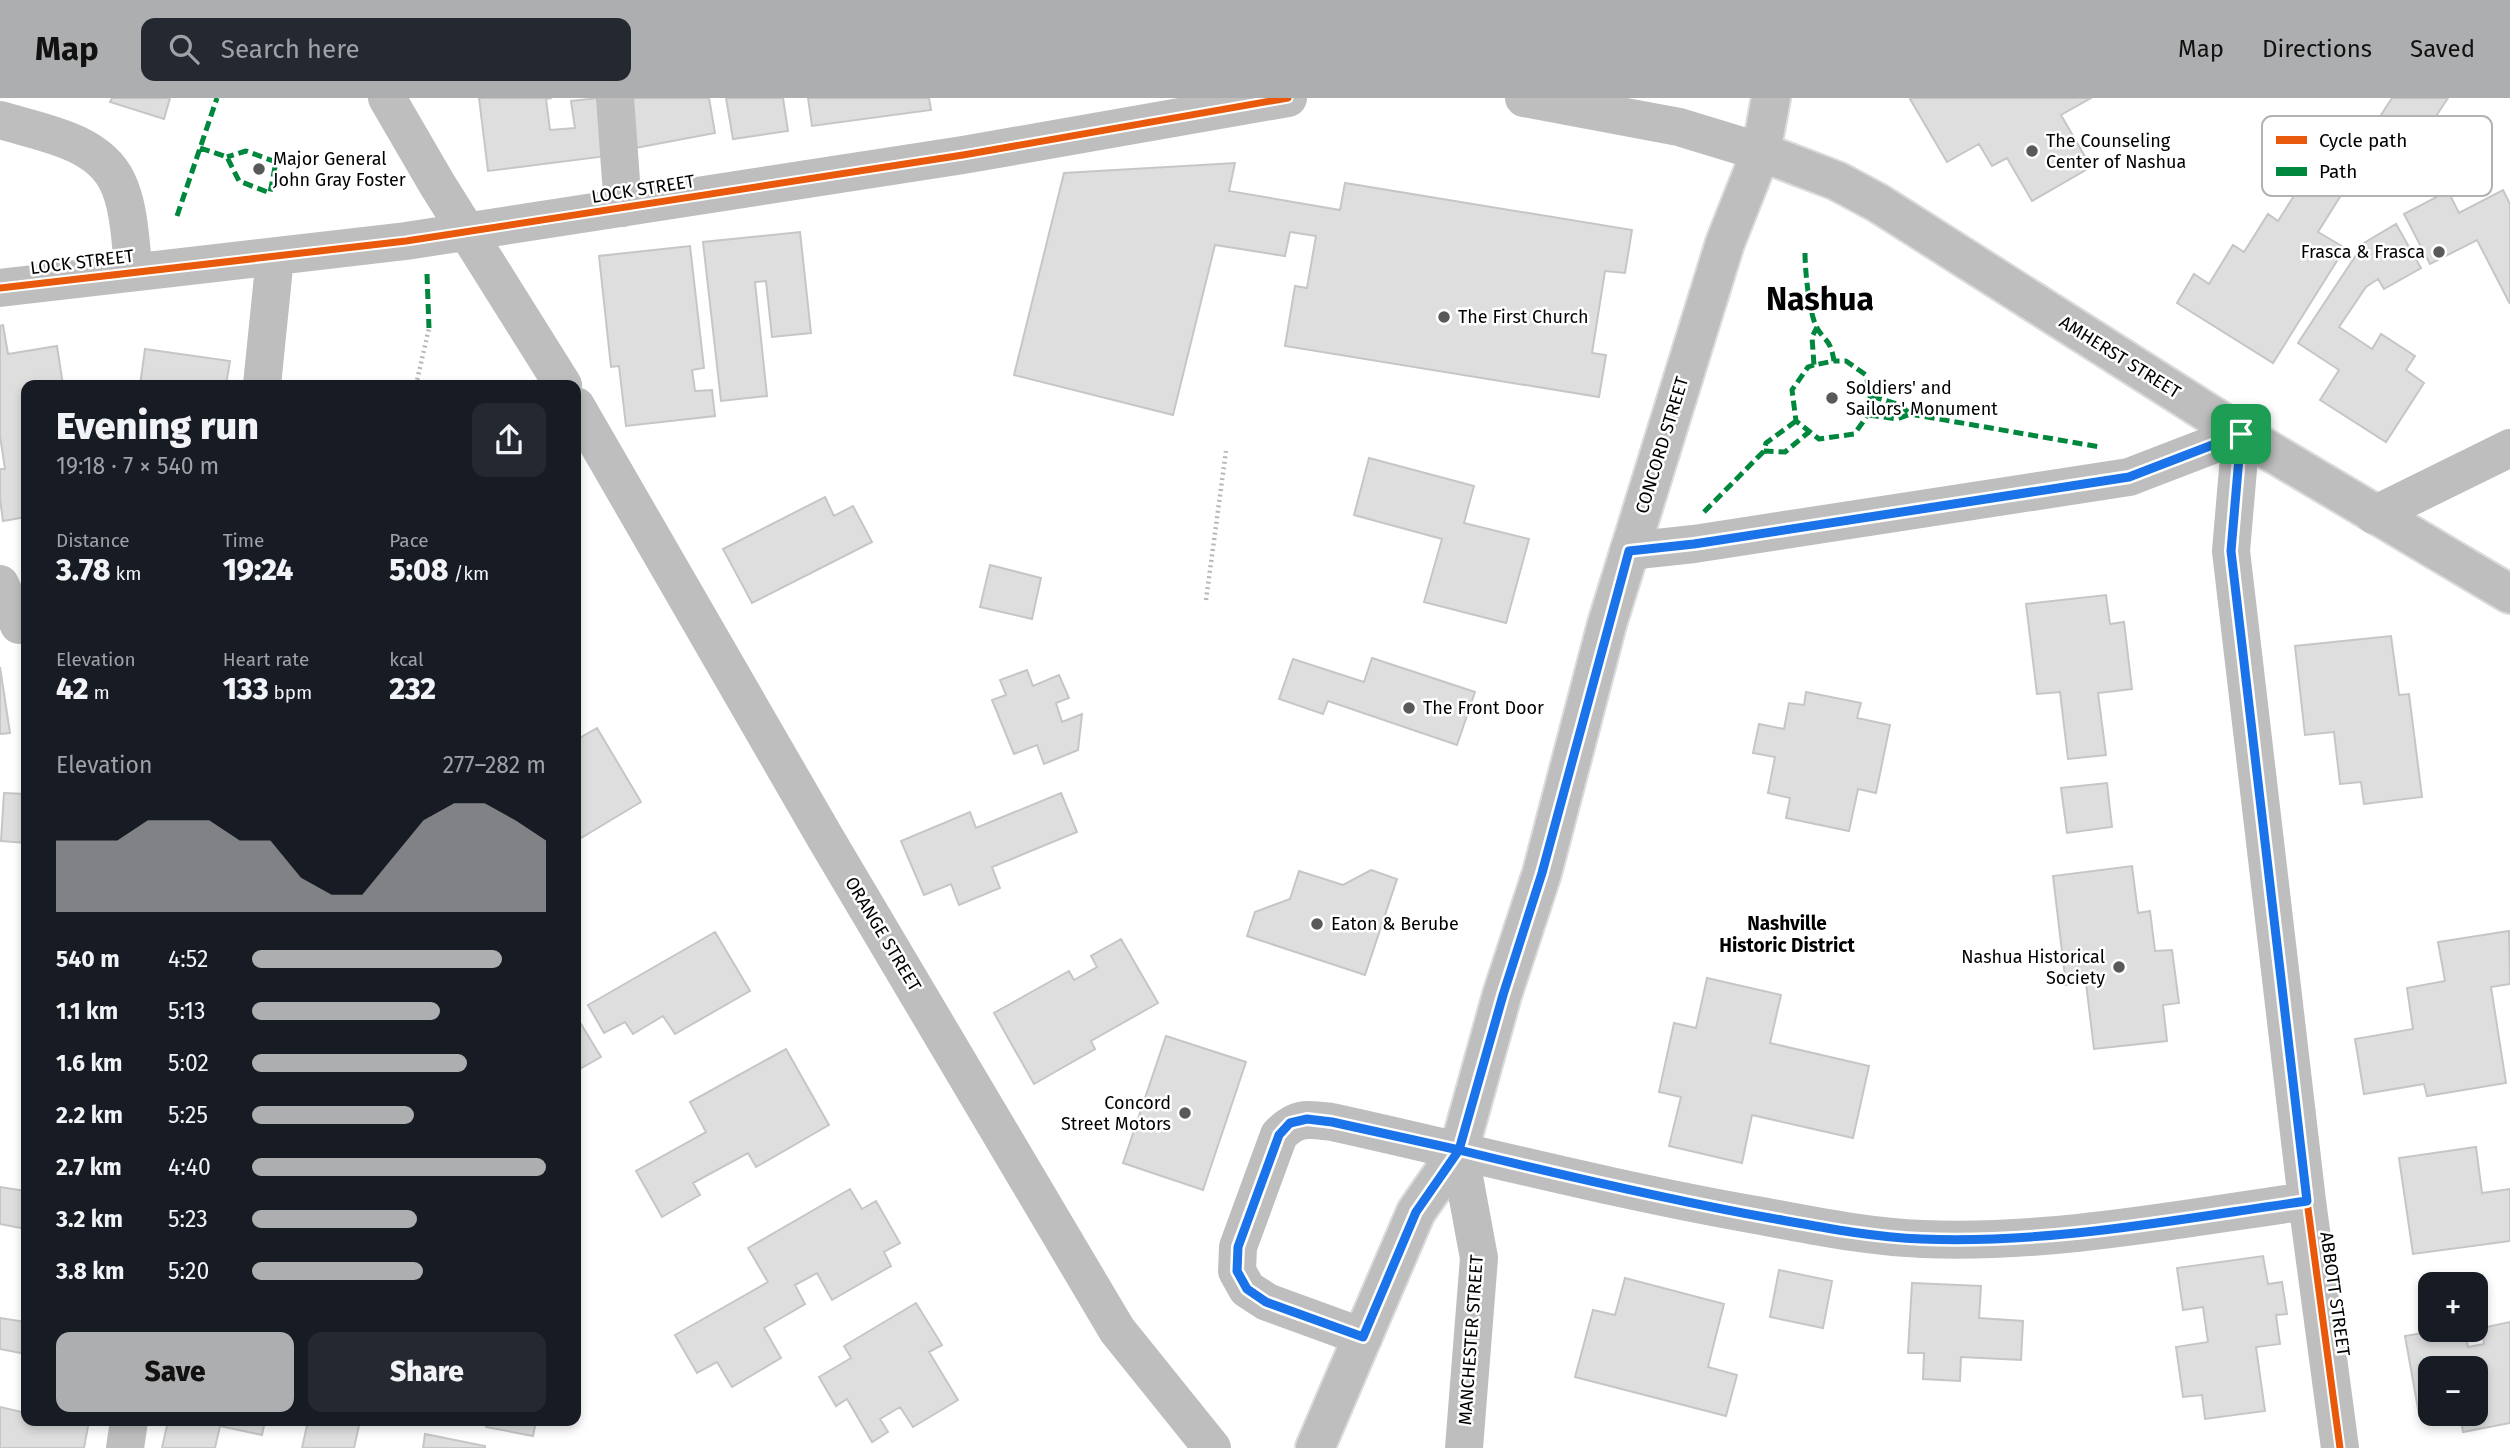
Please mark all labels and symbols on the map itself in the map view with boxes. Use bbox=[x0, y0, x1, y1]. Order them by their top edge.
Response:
legend bbox=[2262, 116, 2492, 196]
text: Cycle path bbox=[2319, 129, 2407, 152]
place label: The Counseling Center of Nashua bbox=[2046, 130, 2186, 173]
marker: The Counseling Center of Nashua bbox=[2024, 143, 2040, 159]
place label: Major General John Gray Foster bbox=[273, 148, 406, 191]
text: Path bbox=[2319, 160, 2357, 183]
marker: Major General John Gray Foster bbox=[251, 161, 267, 177]
street label: LOCK STREET bbox=[590, 170, 697, 208]
place label: Frasca & Frasca bbox=[2301, 241, 2425, 263]
marker: Frasca & Frasca bbox=[2431, 244, 2447, 260]
street label: LOCK STREET bbox=[29, 245, 136, 279]
district label: Nashua bbox=[1766, 280, 1874, 318]
place label: The First Church bbox=[1458, 306, 1589, 328]
marker: The First Church bbox=[1436, 309, 1452, 325]
street label: AMHERST STREET bbox=[2055, 311, 2185, 403]
street label: CONCORD STREET bbox=[1631, 373, 1693, 516]
place label: Soldiers' and Sailors' Monument bbox=[1846, 377, 1998, 420]
marker: Soldiers' and Sailors' Monument bbox=[1824, 390, 1840, 406]
pin bbox=[2211, 404, 2271, 464]
place label: The Front Door bbox=[1423, 697, 1544, 719]
marker: The Front Door bbox=[1401, 700, 1417, 716]
street label: ORANGE STREET bbox=[840, 873, 926, 996]
district label: Nashville Historic District bbox=[1719, 912, 1855, 957]
place label: Eaton & Berube bbox=[1331, 913, 1459, 935]
marker: Eaton & Berube bbox=[1309, 916, 1325, 932]
place label: Nashua Historical Society bbox=[1961, 946, 2105, 989]
marker: Nashua Historical Society bbox=[2111, 959, 2127, 975]
place label: Concord Street Motors bbox=[1061, 1092, 1171, 1135]
marker: Concord Street Motors bbox=[1177, 1105, 1193, 1121]
street label: ABBOTT STREET bbox=[2315, 1230, 2355, 1358]
street label: MANCHESTER STREET bbox=[1454, 1253, 1488, 1426]

